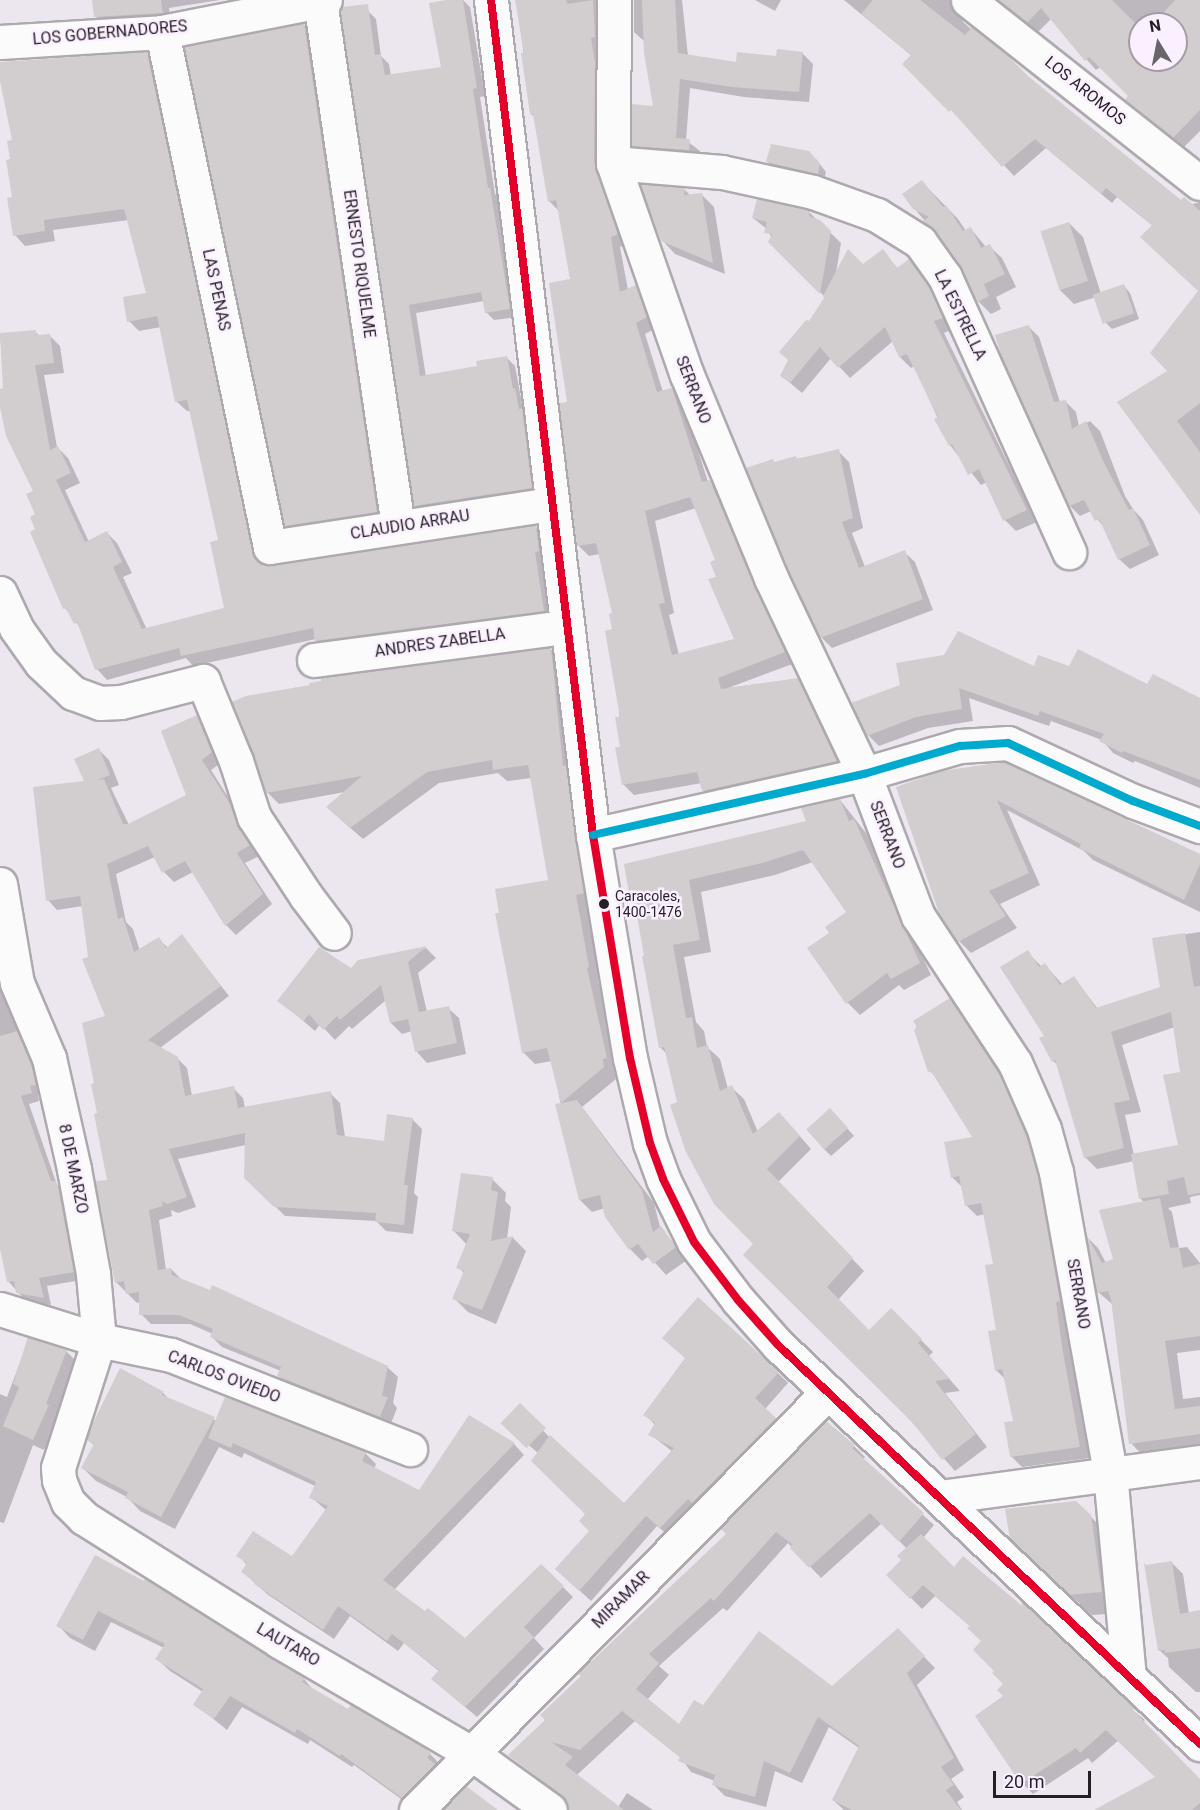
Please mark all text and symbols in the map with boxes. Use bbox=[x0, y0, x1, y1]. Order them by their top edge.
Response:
north arrow bbox=[1128, 12, 1188, 72]
text: N bbox=[1148, 15, 1162, 36]
street label: LOS GOBERNADORES bbox=[32, 17, 188, 49]
street label: LOS AROMOS bbox=[1041, 53, 1129, 129]
street label: ERNESTO RIQUELME bbox=[339, 189, 379, 339]
street label: LAS PENAS bbox=[198, 247, 234, 333]
street label: LA ESTRELLA bbox=[930, 267, 990, 363]
street label: SERRANO bbox=[671, 353, 715, 427]
street label: CLAUDIO ARRAU bbox=[349, 506, 471, 544]
street label: ANDRES ZABELLA bbox=[373, 624, 507, 662]
street label: SERRANO bbox=[865, 798, 909, 872]
place label: Caracoles, 1400-1476 bbox=[615, 888, 682, 921]
marker: Caracoles, 1400-1476 bbox=[598, 898, 610, 910]
street label: 8 DE MARZO bbox=[54, 1122, 92, 1216]
street label: SERRANO bbox=[1062, 1257, 1094, 1331]
street label: CARLOS OVIEDO bbox=[165, 1347, 283, 1407]
street label: MIRAMAR bbox=[588, 1567, 654, 1633]
street label: LAUTARO bbox=[253, 1619, 323, 1671]
scale bar bbox=[996, 1759, 1094, 1797]
text: 20 m bbox=[1004, 1771, 1044, 1792]

